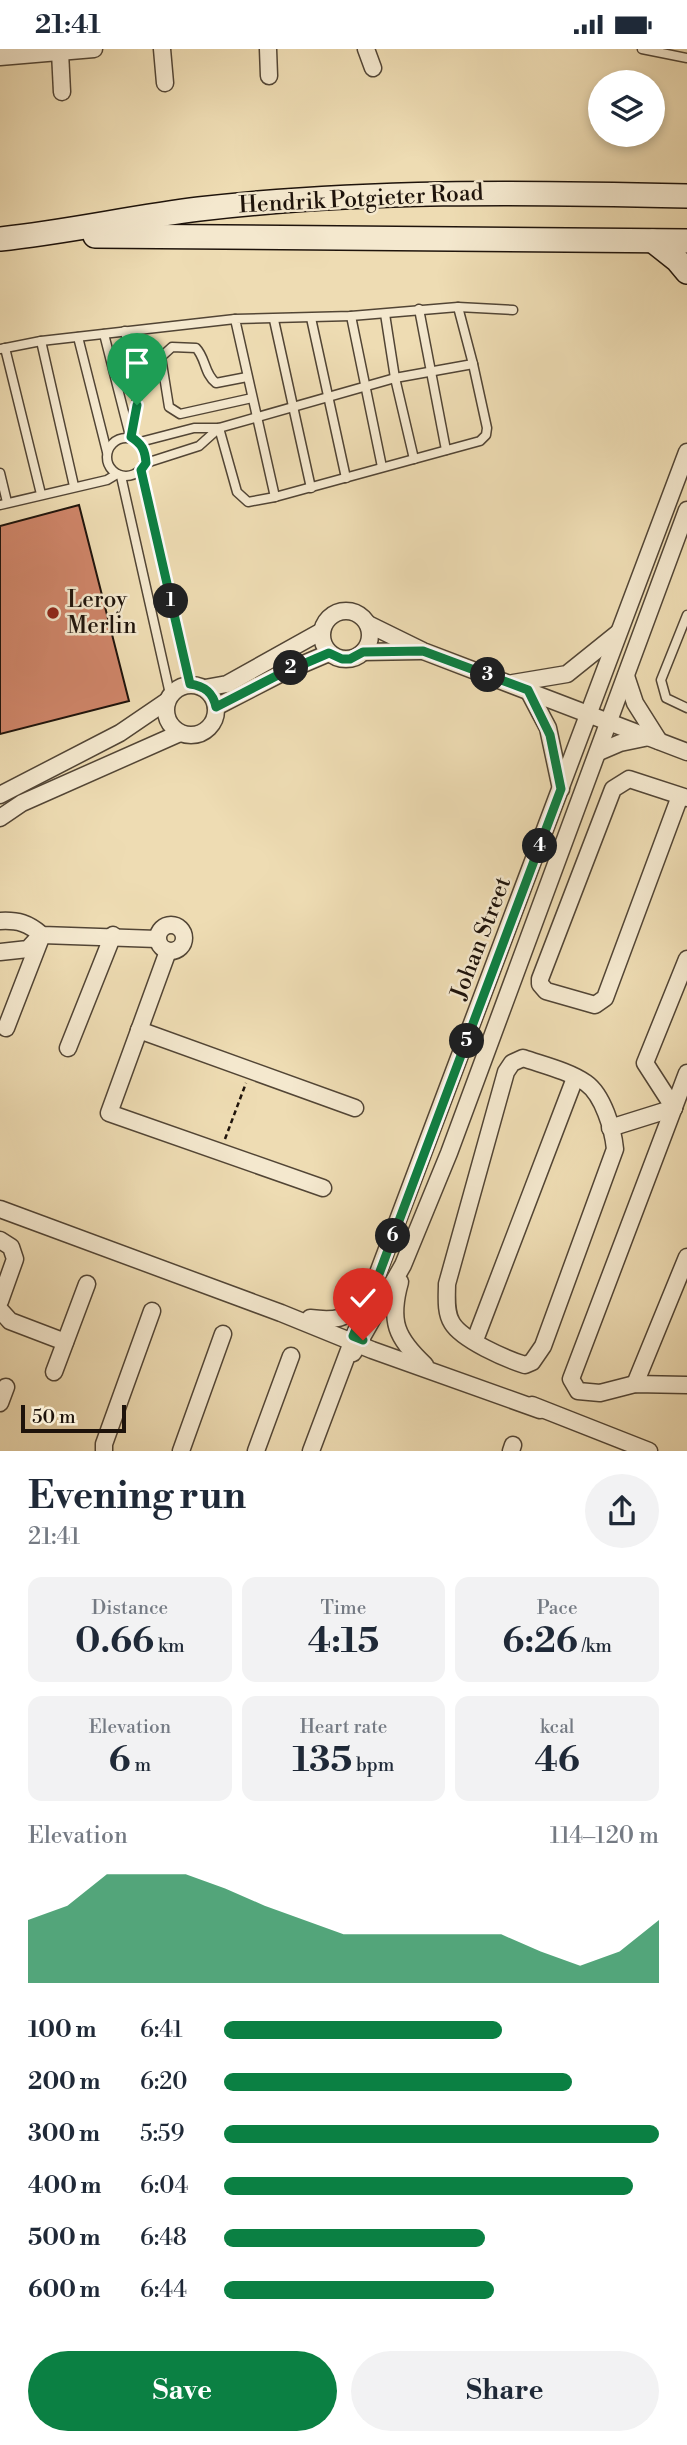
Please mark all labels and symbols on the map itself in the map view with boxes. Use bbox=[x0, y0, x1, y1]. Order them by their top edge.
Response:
street label: Hendrik Potgieter Road bbox=[238, 179, 484, 219]
pin bbox=[107, 333, 167, 405]
pin: 1 bbox=[154, 583, 188, 619]
place label: Leroy Merlin bbox=[67, 586, 137, 640]
marker: Leroy Merlin bbox=[45, 605, 61, 621]
pin: 2 bbox=[274, 651, 308, 685]
pin: 3 bbox=[470, 657, 505, 693]
pin: 4 bbox=[522, 829, 558, 863]
street label: Johan Street bbox=[444, 873, 517, 1004]
pin: 5 bbox=[449, 1023, 484, 1059]
pin: 6 bbox=[376, 1219, 410, 1253]
pin bbox=[333, 1268, 393, 1340]
scale bar bbox=[21, 1402, 126, 1434]

